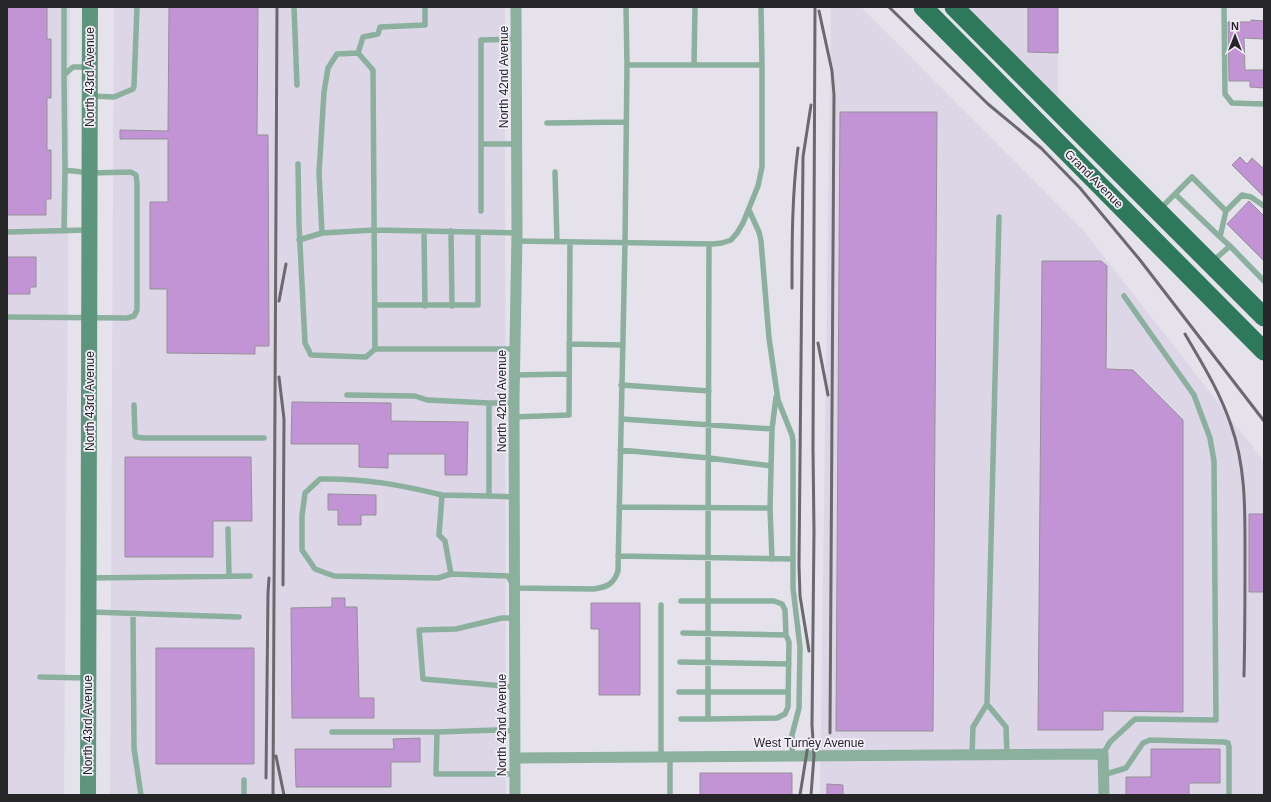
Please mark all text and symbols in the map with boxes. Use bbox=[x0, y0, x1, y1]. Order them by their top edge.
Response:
north arrow bbox=[1215, 16, 1255, 56]
text: N bbox=[1231, 20, 1239, 32]
street label: North 42nd Avenue bbox=[497, 25, 511, 128]
street label: North 43rd Avenue bbox=[83, 27, 97, 127]
street label: Grand Avenue bbox=[1062, 147, 1126, 211]
street label: North 42nd Avenue bbox=[495, 349, 509, 452]
street label: North 43rd Avenue bbox=[83, 351, 97, 451]
street label: North 42nd Avenue bbox=[495, 673, 509, 776]
street label: North 43rd Avenue bbox=[81, 675, 95, 775]
street label: West Turney Avenue bbox=[754, 736, 864, 750]

